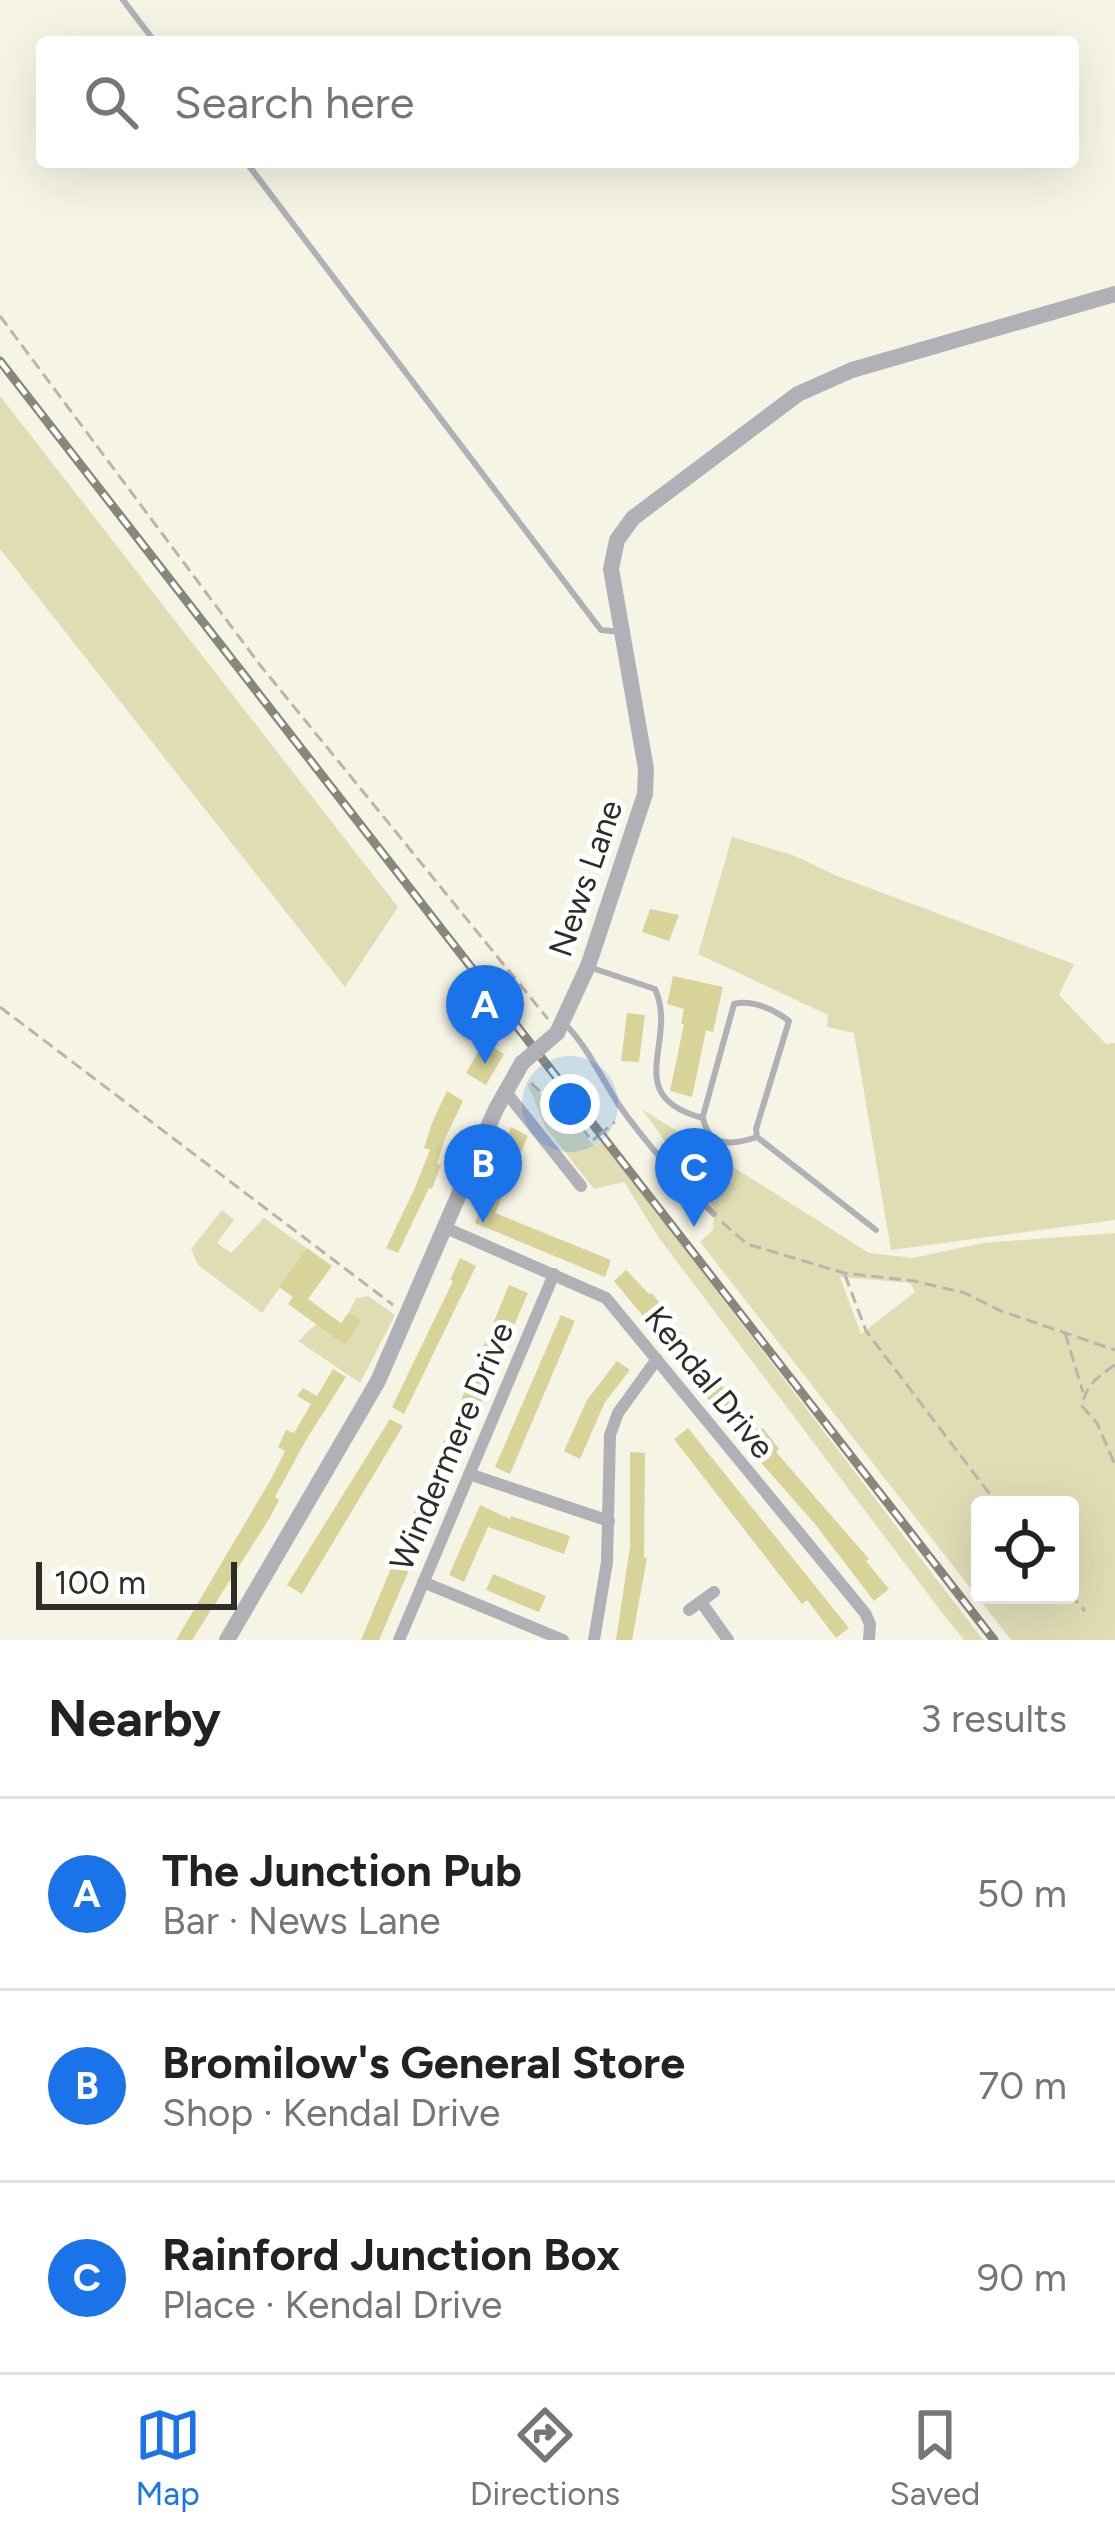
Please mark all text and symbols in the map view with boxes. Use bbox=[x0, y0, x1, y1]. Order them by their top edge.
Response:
search box bbox=[36, 36, 1079, 168]
icon: search bbox=[78, 69, 144, 135]
text: Search here bbox=[174, 75, 414, 129]
street label: News Lane bbox=[541, 795, 630, 962]
pin: A bbox=[446, 965, 524, 1064]
your location bbox=[540, 1074, 600, 1134]
pin: B bbox=[444, 1124, 522, 1223]
pin: C bbox=[655, 1128, 733, 1227]
street label: Kendal Drive bbox=[637, 1298, 783, 1466]
street label: Windermere Drive bbox=[382, 1316, 521, 1576]
map controls bbox=[971, 1496, 1079, 1604]
button: locate bbox=[971, 1496, 1079, 1604]
scale bar bbox=[36, 1556, 237, 1609]
text: 100 m bbox=[54, 1563, 146, 1602]
text: Nearby bbox=[48, 1688, 221, 1749]
text: 3 results bbox=[920, 1695, 1067, 1742]
text: The Junction Pub bbox=[162, 1843, 522, 1897]
text: A bbox=[73, 1870, 101, 1917]
text: 50 m bbox=[977, 1870, 1067, 1917]
text: Bar · News Lane bbox=[162, 1897, 441, 1944]
text: Bromilow's General Store bbox=[162, 2035, 685, 2089]
text: B bbox=[75, 2062, 99, 2109]
text: 70 m bbox=[978, 2062, 1067, 2109]
text: Shop · Kendal Drive bbox=[162, 2089, 500, 2136]
text: Rainford Junction Box bbox=[162, 2227, 620, 2281]
text: C bbox=[73, 2254, 101, 2301]
text: 90 m bbox=[977, 2254, 1067, 2301]
text: Place · Kendal Drive bbox=[162, 2281, 502, 2328]
tab: Map bbox=[135, 2402, 201, 2513]
tab: Directions bbox=[470, 2402, 620, 2513]
tab: Saved bbox=[889, 2402, 980, 2513]

